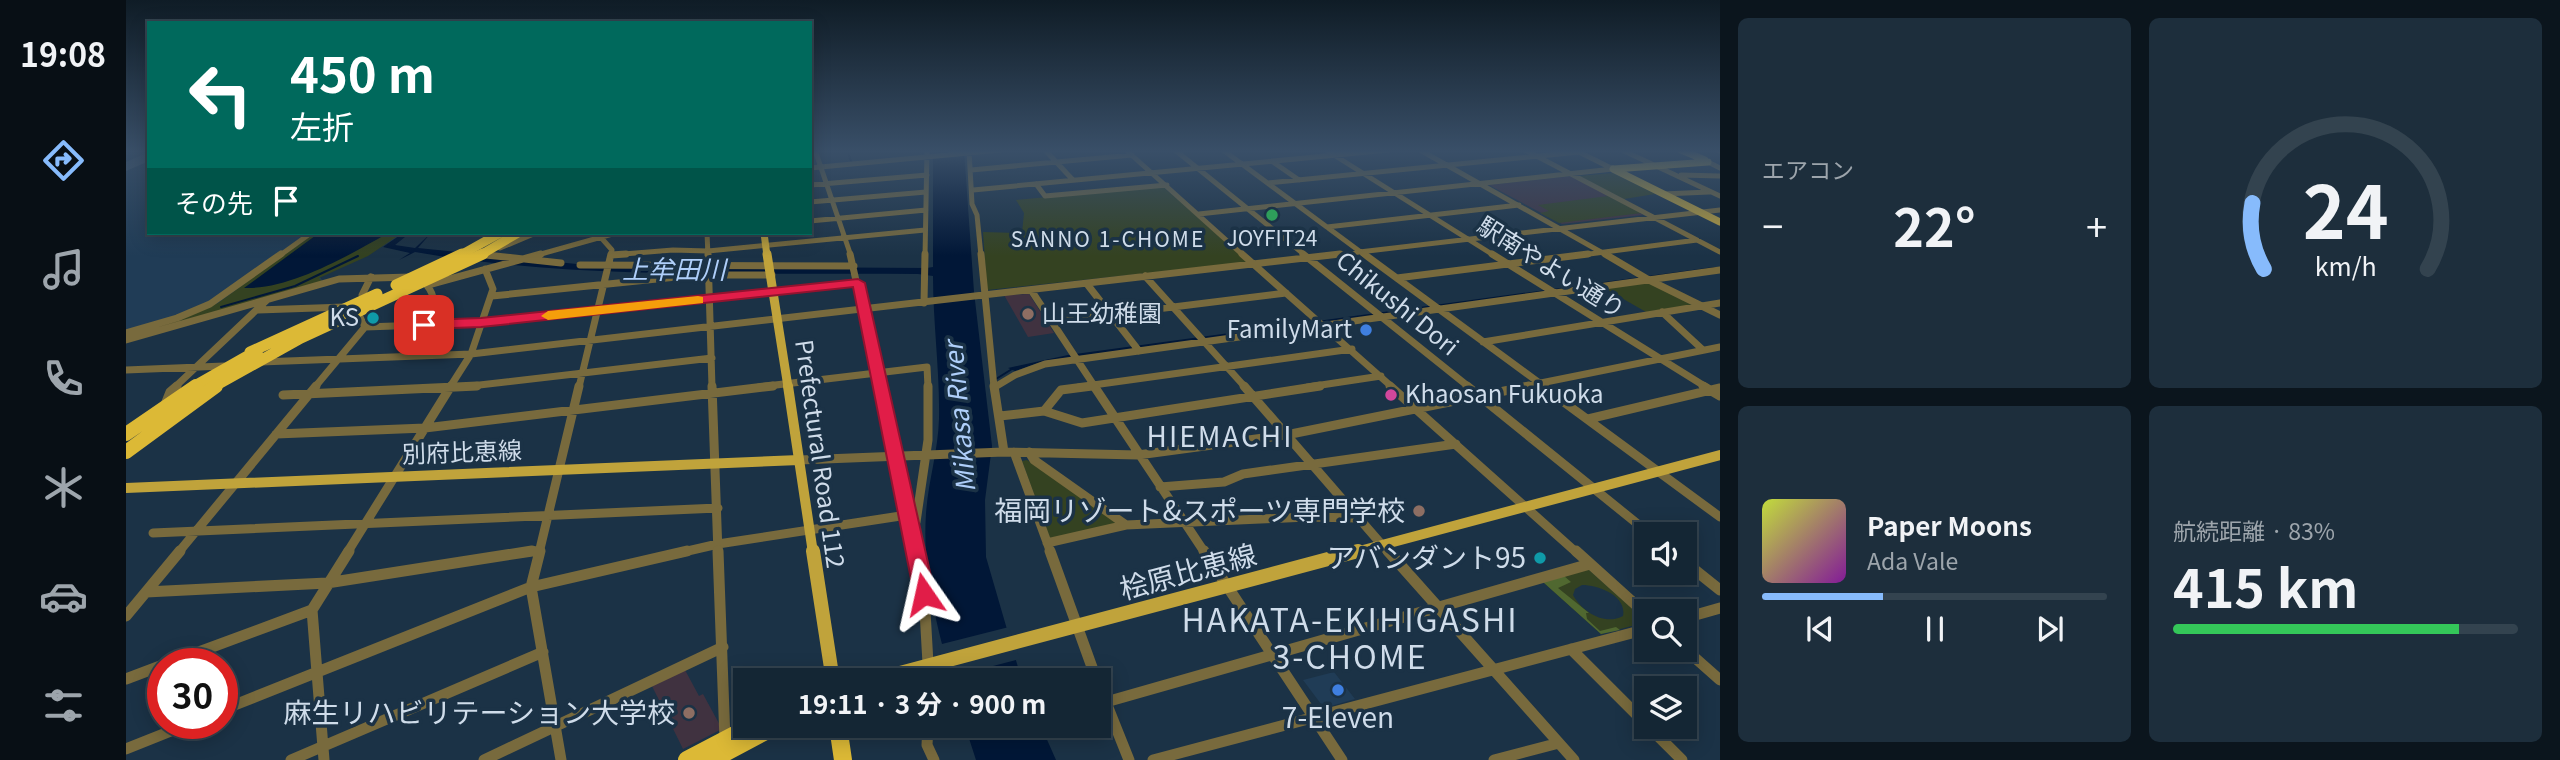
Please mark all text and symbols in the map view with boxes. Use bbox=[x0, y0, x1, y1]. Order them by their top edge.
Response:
text: 19:08 bbox=[20, 30, 106, 76]
text: 450 m bbox=[290, 36, 435, 107]
icon: left bbox=[175, 49, 266, 140]
text: 左折 bbox=[290, 102, 354, 148]
icon: directions bbox=[39, 136, 88, 185]
text: エアコン bbox=[1762, 152, 1854, 186]
text: 24 bbox=[2303, 155, 2388, 260]
icon: arrive bbox=[267, 182, 305, 220]
text: その先 bbox=[175, 183, 253, 220]
text: 22° bbox=[1893, 187, 1976, 262]
text: − bbox=[1762, 197, 1783, 252]
text: + bbox=[2086, 197, 2107, 252]
marker: JOYFIT24 bbox=[1264, 207, 1280, 223]
street label: 駅南やよい通り bbox=[1472, 207, 1633, 325]
place label: JOYFIT24 bbox=[1226, 222, 1318, 252]
district label: SANNO 1-CHOME bbox=[1011, 223, 1205, 253]
street label: Chikushi Dori bbox=[1330, 242, 1467, 362]
icon: music bbox=[39, 245, 88, 294]
text: km/h bbox=[2315, 247, 2376, 283]
water label: 上牟田川 bbox=[622, 249, 729, 286]
place label: 山王幼稚園 bbox=[1042, 294, 1162, 329]
pin bbox=[394, 295, 454, 355]
place label: KS bbox=[329, 298, 359, 333]
icon: arrive bbox=[405, 306, 443, 344]
marker: 山王幼稚園 bbox=[1020, 306, 1036, 322]
marker: KS bbox=[365, 310, 381, 326]
place label: FamilyMart bbox=[1227, 310, 1352, 345]
marker: FamilyMart bbox=[1358, 322, 1374, 338]
water label: Mikasa River bbox=[932, 336, 983, 494]
street label: Prefectural Road 112 bbox=[788, 337, 855, 570]
icon: phone bbox=[39, 354, 88, 403]
place label: Khaosan Fukuoka bbox=[1405, 375, 1603, 410]
marker: Khaosan Fukuoka bbox=[1383, 387, 1399, 403]
district label: HIEMACHI bbox=[1147, 415, 1293, 455]
street label: 別府比恵線 bbox=[401, 431, 522, 470]
icon: climate bbox=[39, 463, 88, 512]
place label: 福岡リゾート&スポーツ専門学校 bbox=[995, 489, 1405, 529]
marker: 福岡リゾート&スポーツ専門学校 bbox=[1411, 503, 1427, 519]
text: Paper Moons bbox=[1867, 506, 2032, 543]
text: 航続距離 · 83% bbox=[2173, 513, 2335, 547]
map controls bbox=[1634, 522, 1697, 739]
button: sound bbox=[1634, 522, 1697, 585]
street label: 桧原比恵線 bbox=[1115, 533, 1260, 608]
place label: アバンダント95 bbox=[1327, 536, 1526, 576]
text: Ada Vale bbox=[1867, 543, 1958, 577]
text: 415 km bbox=[2173, 548, 2358, 623]
marker: アバンダント95 bbox=[1532, 550, 1548, 566]
position arrow bbox=[887, 557, 961, 631]
icon: car bbox=[39, 572, 88, 621]
district label: HAKATA-EKIHIGASHI 3-CHOME bbox=[1181, 595, 1519, 678]
button: search bbox=[1634, 599, 1697, 662]
icon: previous bbox=[1801, 610, 1839, 648]
icon: pause bbox=[1916, 610, 1954, 648]
icon: next bbox=[2031, 610, 2069, 648]
speed limit sign: 30 bbox=[147, 648, 238, 739]
button: layers bbox=[1634, 676, 1697, 739]
icon: filters bbox=[39, 681, 88, 730]
marker: 7-Eleven bbox=[1330, 682, 1346, 698]
text: 19:11 · 3 分 · 900 m bbox=[798, 684, 1046, 721]
place label: 麻生リハビリテーション大学校 bbox=[284, 691, 675, 731]
place label: 7-Eleven bbox=[1282, 696, 1394, 736]
marker: 麻生リハビリテーション大学校 bbox=[681, 705, 697, 721]

